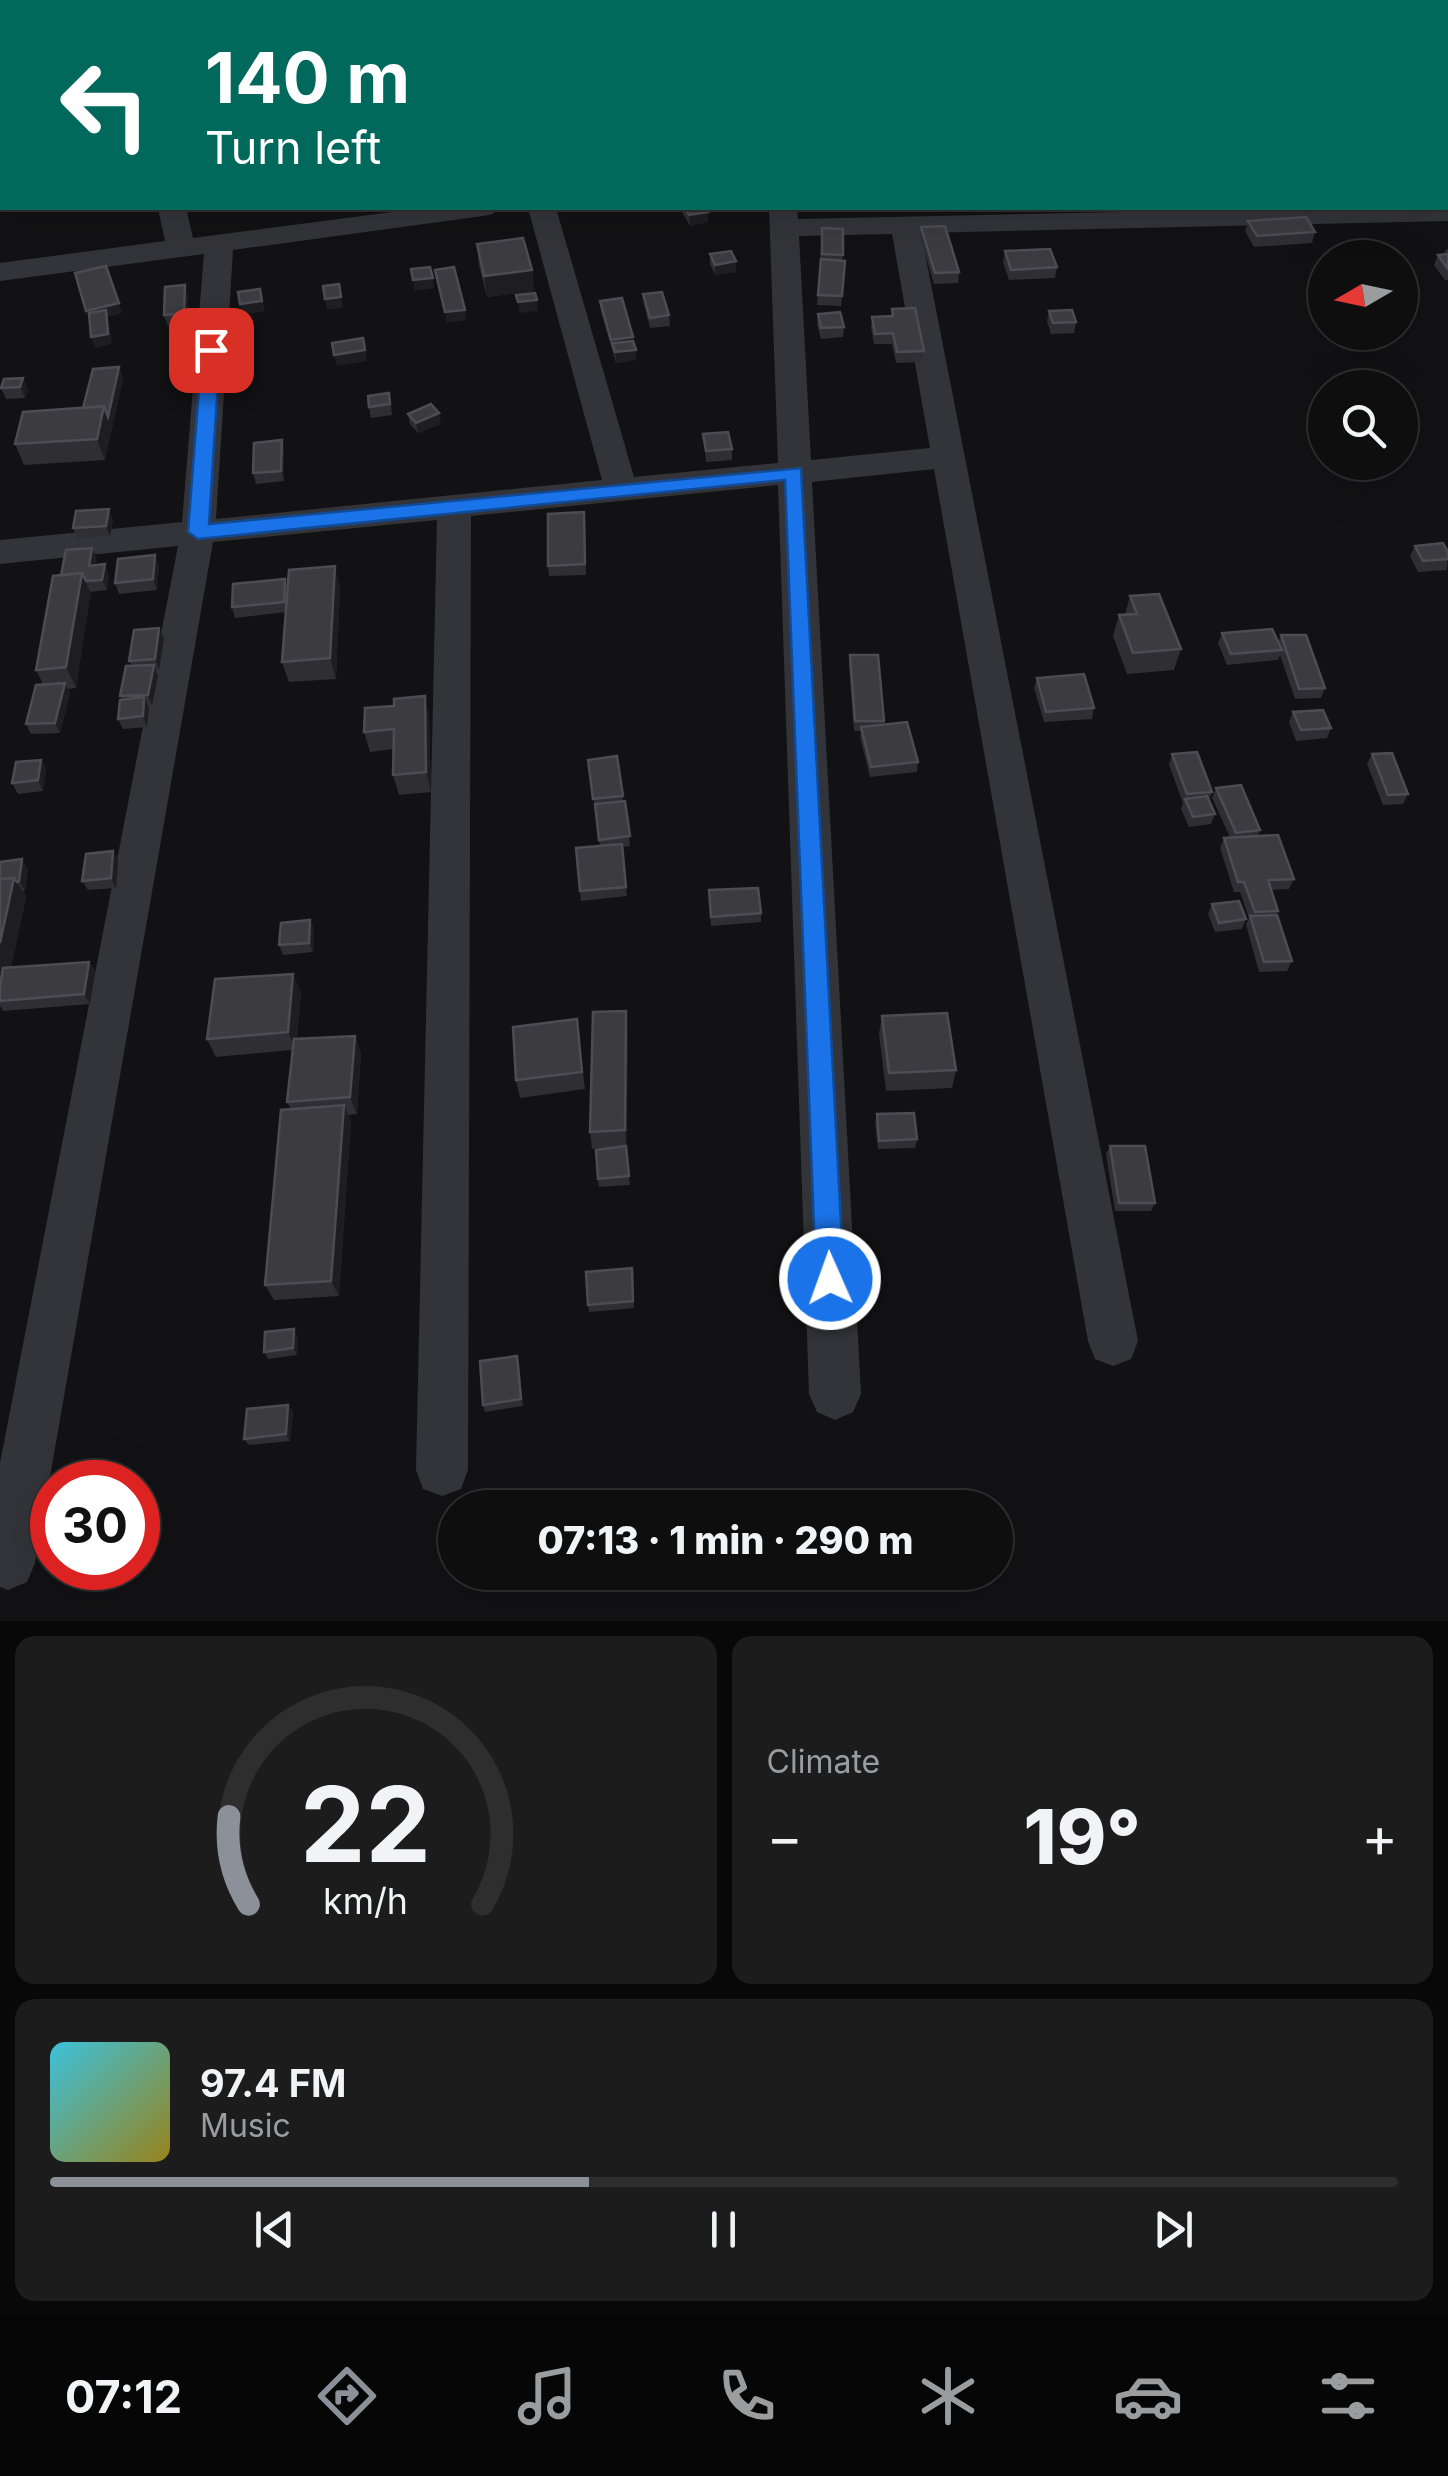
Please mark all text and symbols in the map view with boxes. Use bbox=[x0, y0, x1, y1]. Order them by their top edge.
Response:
text: 140 m bbox=[205, 35, 410, 120]
icon: left bbox=[40, 40, 170, 170]
text: Turn left bbox=[205, 120, 381, 175]
north arrow bbox=[1308, 240, 1418, 350]
map controls bbox=[1308, 240, 1418, 480]
pin bbox=[169, 308, 254, 393]
icon: arrive bbox=[184, 323, 239, 378]
button: search bbox=[1308, 370, 1418, 480]
position arrow bbox=[778, 1227, 882, 1331]
speed limit sign: 30 bbox=[30, 1460, 160, 1590]
text: 07:13 · 1 min · 290 m bbox=[537, 1517, 914, 1563]
text: Climate bbox=[767, 1742, 880, 1781]
text: 22 bbox=[300, 1761, 431, 1887]
text: 19° bbox=[1024, 1791, 1141, 1882]
text: − bbox=[767, 1804, 803, 1870]
text: + bbox=[1362, 1804, 1398, 1870]
text: km/h bbox=[323, 1879, 408, 1923]
text: 97.4 FM bbox=[200, 2060, 346, 2106]
text: Music bbox=[200, 2106, 291, 2145]
icon: previous bbox=[247, 2202, 302, 2257]
icon: pause bbox=[696, 2202, 751, 2257]
icon: next bbox=[1146, 2202, 1201, 2257]
icon: directions bbox=[312, 2361, 382, 2431]
icon: music bbox=[512, 2361, 582, 2431]
icon: phone bbox=[712, 2361, 782, 2431]
icon: climate bbox=[913, 2361, 983, 2431]
icon: car bbox=[1113, 2361, 1183, 2431]
icon: filters bbox=[1313, 2361, 1383, 2431]
text: 07:12 bbox=[65, 2369, 182, 2424]

